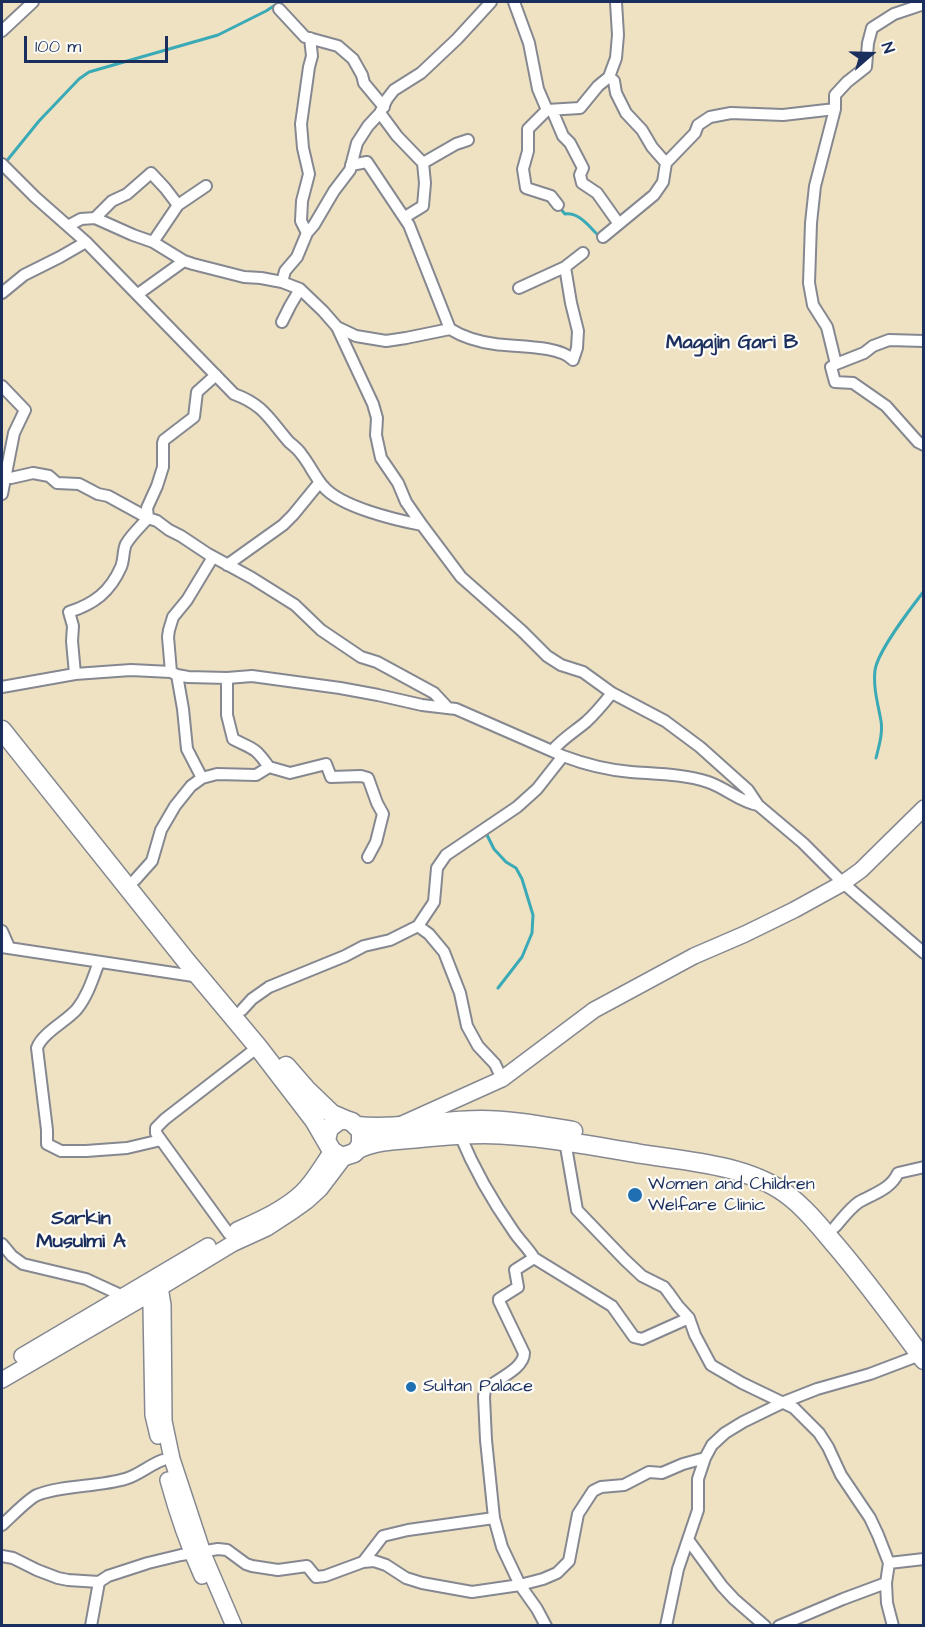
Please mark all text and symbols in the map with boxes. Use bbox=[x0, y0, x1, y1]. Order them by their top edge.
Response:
scale bar bbox=[27, 24, 171, 62]
north arrow bbox=[841, 24, 901, 84]
text: 100 m bbox=[35, 34, 81, 59]
text: N bbox=[876, 39, 900, 56]
district label: Magajin Gari B bbox=[666, 332, 798, 356]
place label: Women and Children Welfare Clinic bbox=[648, 1174, 815, 1216]
marker: Women and Children Welfare Clinic bbox=[626, 1186, 644, 1204]
district label: Sarkin Musulmi A bbox=[36, 1208, 126, 1255]
place label: Sultan Palace bbox=[423, 1376, 533, 1398]
marker: Sultan Palace bbox=[404, 1380, 418, 1394]

